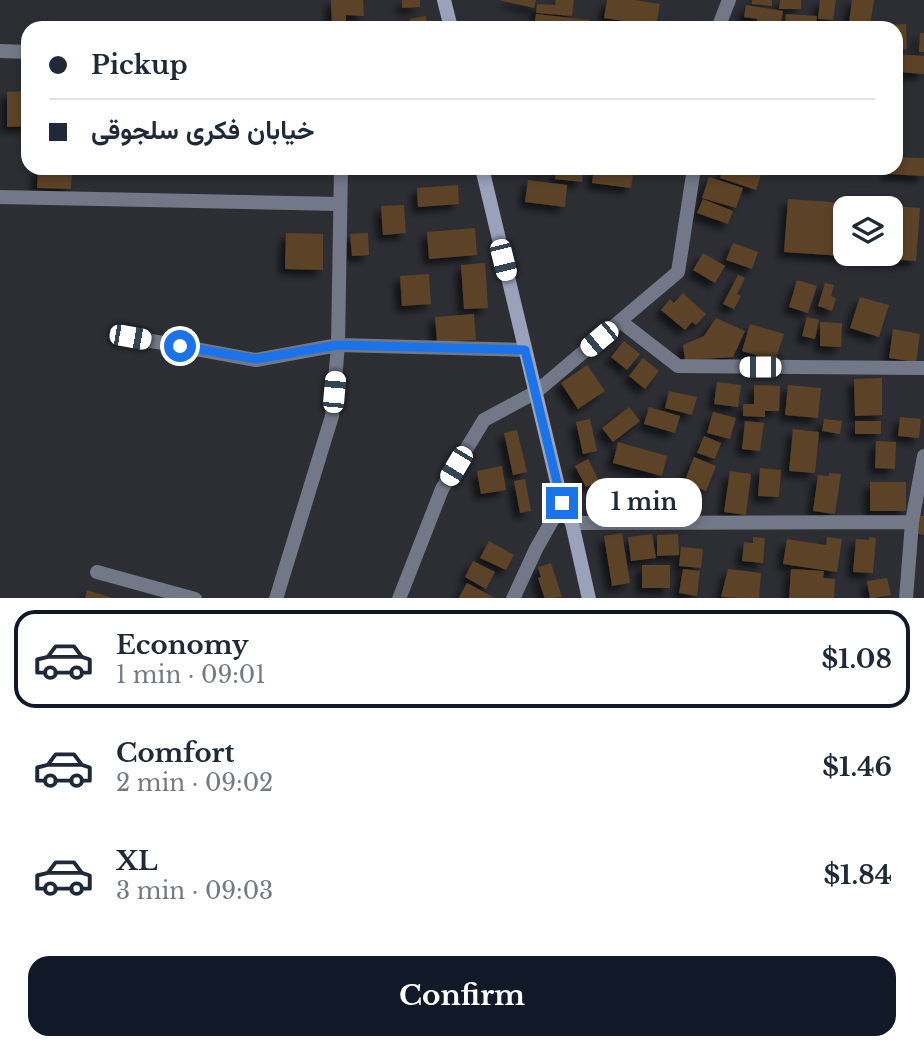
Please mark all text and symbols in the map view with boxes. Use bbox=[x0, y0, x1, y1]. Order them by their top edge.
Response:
text: Pickup bbox=[91, 49, 188, 81]
text: خیابان فکری سلجوقی bbox=[91, 114, 315, 146]
map controls bbox=[833, 196, 903, 266]
button: layers bbox=[833, 196, 903, 266]
car bbox=[488, 237, 519, 283]
car bbox=[577, 317, 622, 361]
car bbox=[108, 323, 153, 351]
route start bbox=[164, 330, 196, 362]
car bbox=[740, 357, 782, 378]
car bbox=[322, 370, 347, 414]
car bbox=[437, 443, 476, 489]
callout: 1 min bbox=[586, 478, 702, 528]
route end bbox=[546, 487, 578, 519]
text: 1 min bbox=[611, 488, 677, 516]
icon: car bbox=[32, 628, 95, 691]
text: Economy bbox=[116, 629, 249, 661]
text: $1.08 bbox=[822, 643, 892, 675]
text: 1 min · 09:01 bbox=[116, 661, 265, 689]
icon: car bbox=[32, 736, 95, 799]
text: Comfort bbox=[116, 737, 234, 769]
text: $1.46 bbox=[822, 751, 892, 783]
text: 2 min · 09:02 bbox=[116, 769, 273, 797]
icon: car bbox=[32, 844, 95, 907]
text: XL bbox=[116, 845, 158, 877]
text: $1.84 bbox=[823, 859, 892, 891]
text: 3 min · 09:03 bbox=[116, 877, 273, 905]
button: Confirm bbox=[28, 956, 896, 1036]

